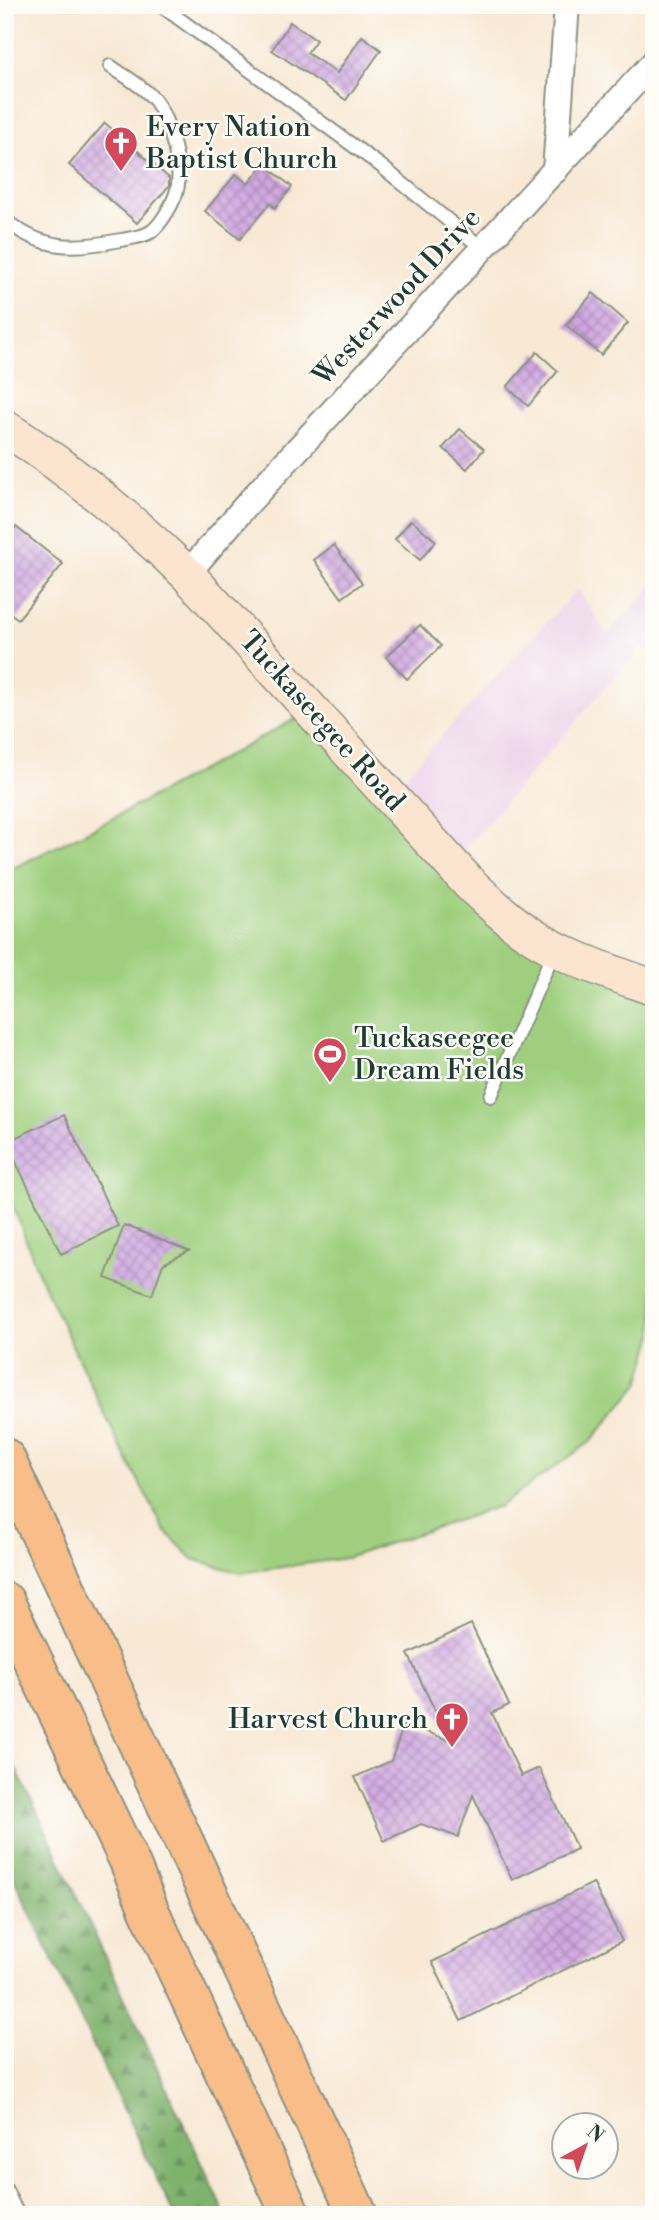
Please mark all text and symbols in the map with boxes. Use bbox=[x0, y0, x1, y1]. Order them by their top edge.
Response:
place label: Every Nation Baptist Church bbox=[145, 110, 338, 177]
church icon: Every Nation Baptist Church bbox=[102, 124, 140, 173]
street label: Westerwood Drive bbox=[305, 201, 488, 394]
street label: Tuckaseegee Road bbox=[232, 624, 412, 819]
place label: Tuckaseegee Dream Fields bbox=[354, 1021, 524, 1088]
sports icon: Tuckaseegee Dream Fields bbox=[311, 1035, 349, 1084]
church icon: Harvest Church bbox=[433, 1700, 471, 1749]
place label: Harvest Church bbox=[228, 1702, 428, 1737]
north arrow bbox=[550, 2112, 620, 2182]
text: N bbox=[582, 2120, 609, 2148]

